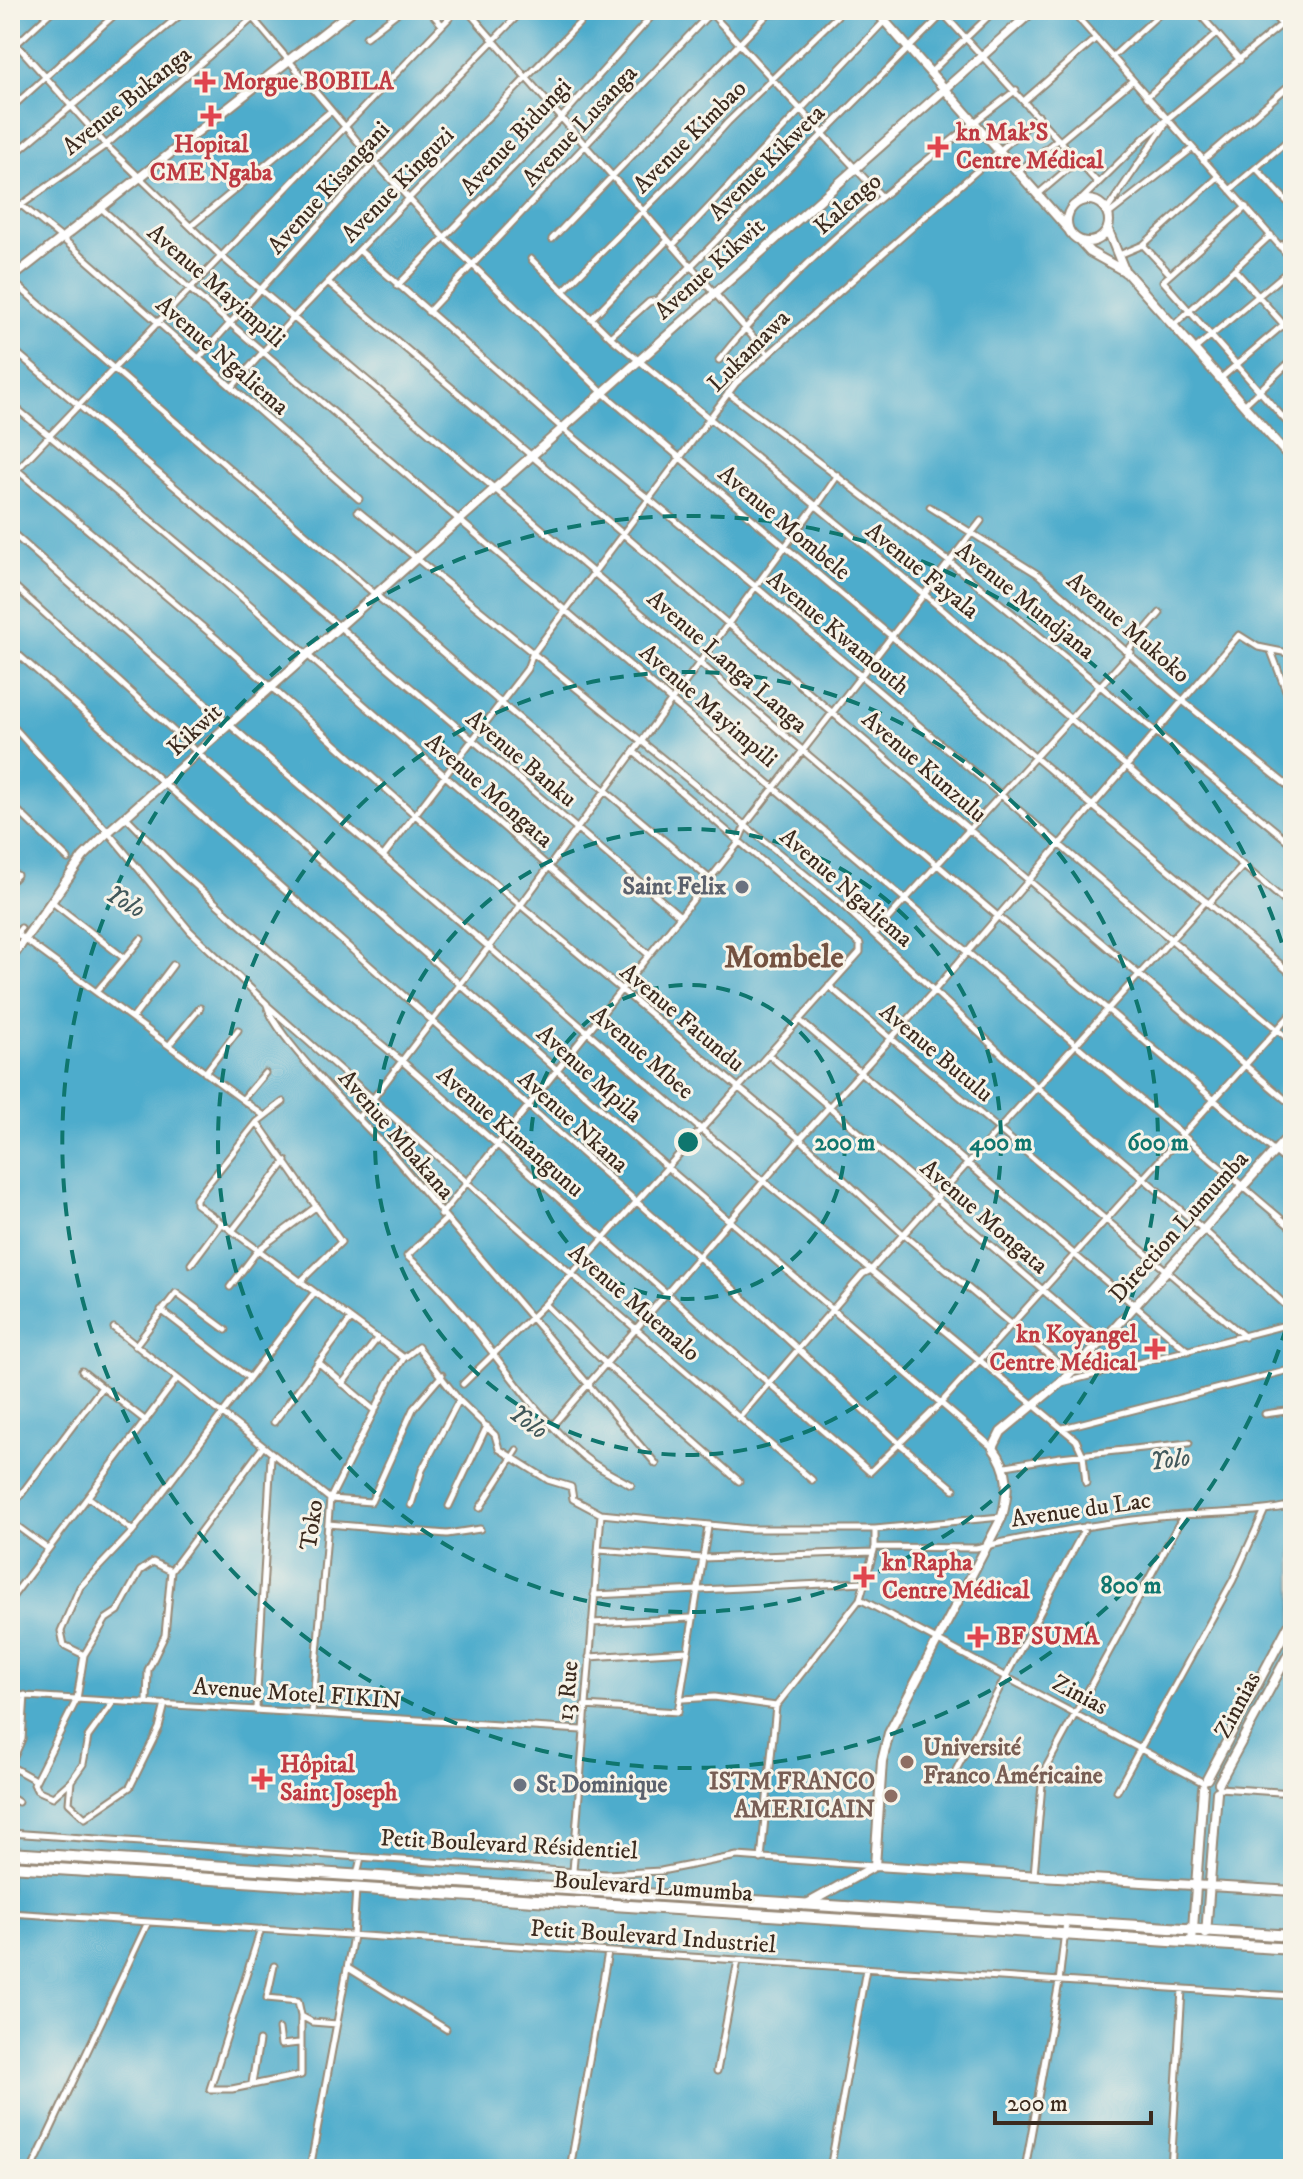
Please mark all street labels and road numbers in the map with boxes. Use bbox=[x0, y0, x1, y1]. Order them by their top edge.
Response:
street label: Avenue Bukanga bbox=[56, 39, 198, 162]
street label: Avenue Lusanga bbox=[516, 58, 645, 193]
street label: Avenue Bidungi bbox=[454, 72, 578, 202]
street label: Avenue Kimbao bbox=[627, 74, 753, 200]
street label: Avenue Kikweta bbox=[703, 98, 832, 227]
street label: Avenue Kisangani bbox=[261, 115, 397, 261]
street label: Avenue Kinguzi bbox=[335, 121, 461, 249]
street label: Kalengo bbox=[808, 166, 888, 242]
street label: Avenue Kikwit bbox=[649, 211, 772, 326]
street label: Avenue Mayimpili bbox=[141, 218, 291, 354]
street label: Avenue Ngaliema bbox=[149, 290, 295, 423]
street label: Lukamawa bbox=[701, 303, 797, 399]
street label: Avenue Mombele bbox=[712, 459, 856, 587]
street label: Avenue Fayala bbox=[859, 516, 985, 626]
street label: Avenue Mundjana bbox=[949, 536, 1101, 667]
street label: Avenue Kwamouth bbox=[760, 564, 916, 702]
street label: Avenue Mukoko bbox=[1060, 566, 1196, 690]
street label: Avenue Langa Langa bbox=[640, 584, 814, 741]
street label: Avenue Mayimpili bbox=[633, 638, 783, 774]
street label: Kikwit bbox=[161, 697, 229, 763]
street label: Avenue Banku bbox=[459, 704, 583, 814]
street label: Avenue Kunzulu bbox=[855, 705, 993, 829]
street label: Avenue Mongata bbox=[419, 727, 560, 855]
street label: Avenue Ngaliema bbox=[773, 822, 919, 955]
street label: Avenue Fatundu bbox=[613, 957, 751, 1079]
street label: Avenue Butulu bbox=[873, 997, 999, 1109]
street label: Avenue Mbee bbox=[584, 1000, 700, 1106]
street label: Avenue Mpila bbox=[530, 1019, 649, 1130]
street label: Avenue Kimangunu bbox=[430, 1060, 590, 1204]
street label: Avenue Mbakana bbox=[331, 1064, 461, 1207]
street label: Avenue Nkana bbox=[511, 1064, 635, 1180]
street label: Direction Lumumba bbox=[1103, 1144, 1256, 1309]
street label: Avenue Mongata bbox=[914, 1153, 1055, 1281]
street label: Avenue Muemalo bbox=[562, 1238, 706, 1368]
street label: Avenue du Lac bbox=[1009, 1485, 1153, 1535]
street label: Toko bbox=[294, 1498, 330, 1552]
street label: 13 Rue bbox=[550, 1660, 586, 1722]
street label: Zinnias bbox=[1208, 1667, 1268, 1743]
street label: Zinias bbox=[1047, 1668, 1113, 1722]
street label: Avenue Motel FIKIN bbox=[192, 1672, 402, 1716]
street label: Petit Boulevard Résidentiel bbox=[380, 1823, 639, 1867]
street label: Boulevard Lumumba bbox=[552, 1865, 755, 1909]
street label: Petit Boulevard Industriel bbox=[529, 1913, 778, 1961]

